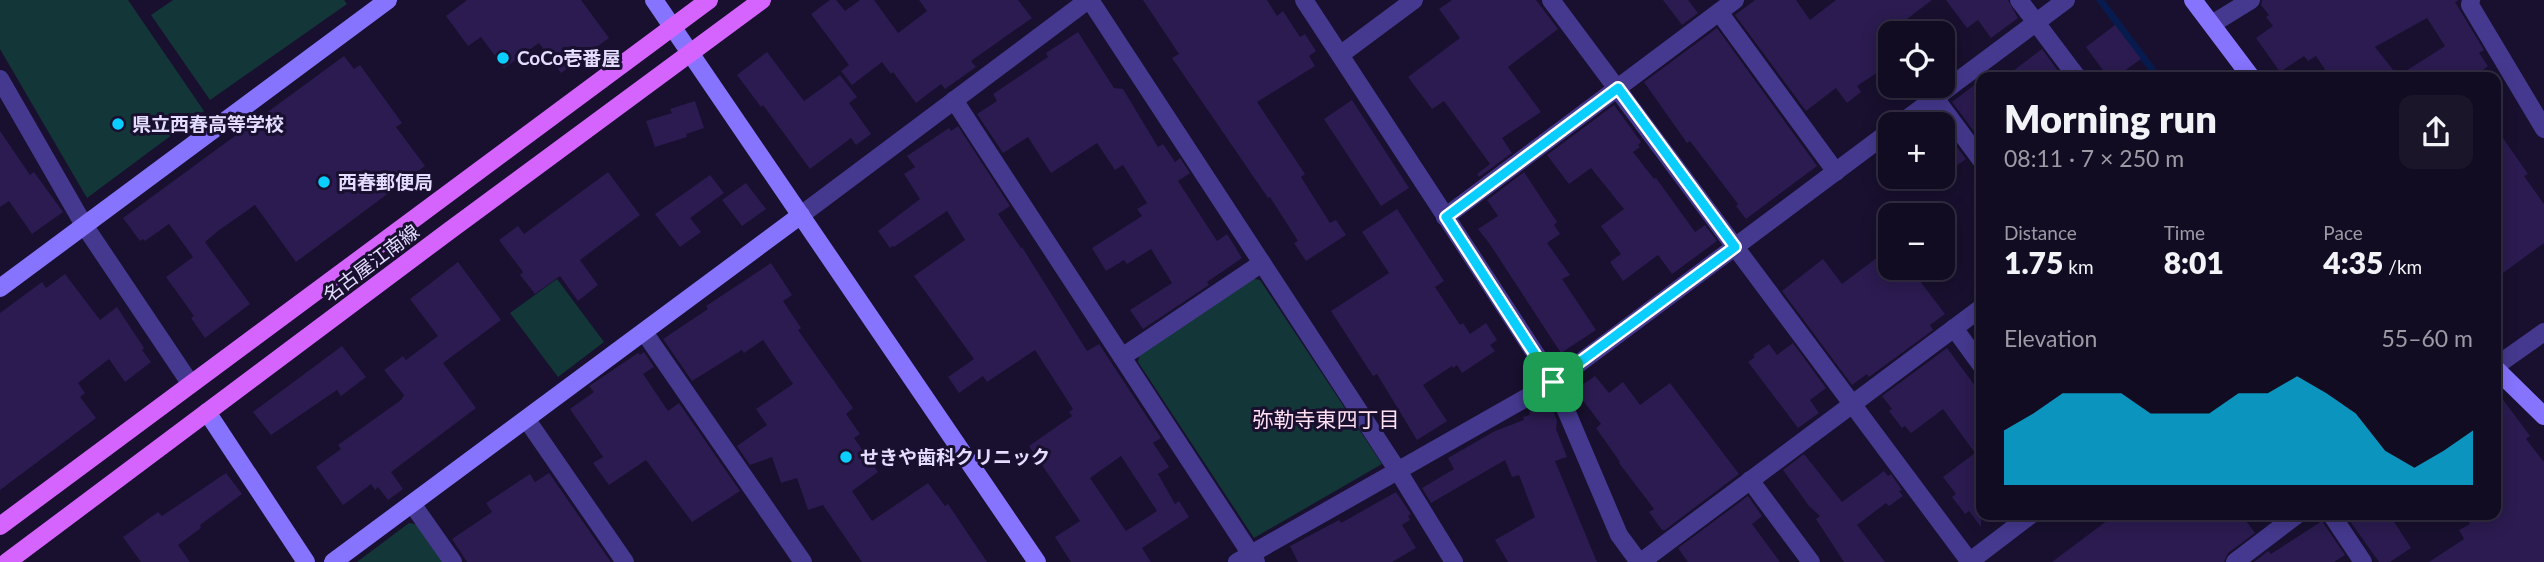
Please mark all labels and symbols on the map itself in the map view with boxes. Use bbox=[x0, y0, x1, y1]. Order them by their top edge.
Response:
place label: CoCo壱番屋 bbox=[517, 46, 620, 69]
marker: CoCo壱番屋 bbox=[495, 50, 511, 66]
place label: 県立西春高等学校 bbox=[132, 112, 284, 135]
marker: 県立西春高等学校 bbox=[110, 116, 126, 132]
place label: 西春郵便局 bbox=[338, 170, 433, 193]
marker: 西春郵便局 bbox=[316, 174, 332, 190]
street label: 名古屋江南線 bbox=[318, 219, 423, 306]
pin bbox=[1523, 352, 1583, 412]
district label: 弥勒寺東四丁目 bbox=[1253, 406, 1400, 431]
place label: せきや歯科クリニック bbox=[860, 445, 1050, 468]
marker: せきや歯科クリニック bbox=[838, 449, 854, 465]

